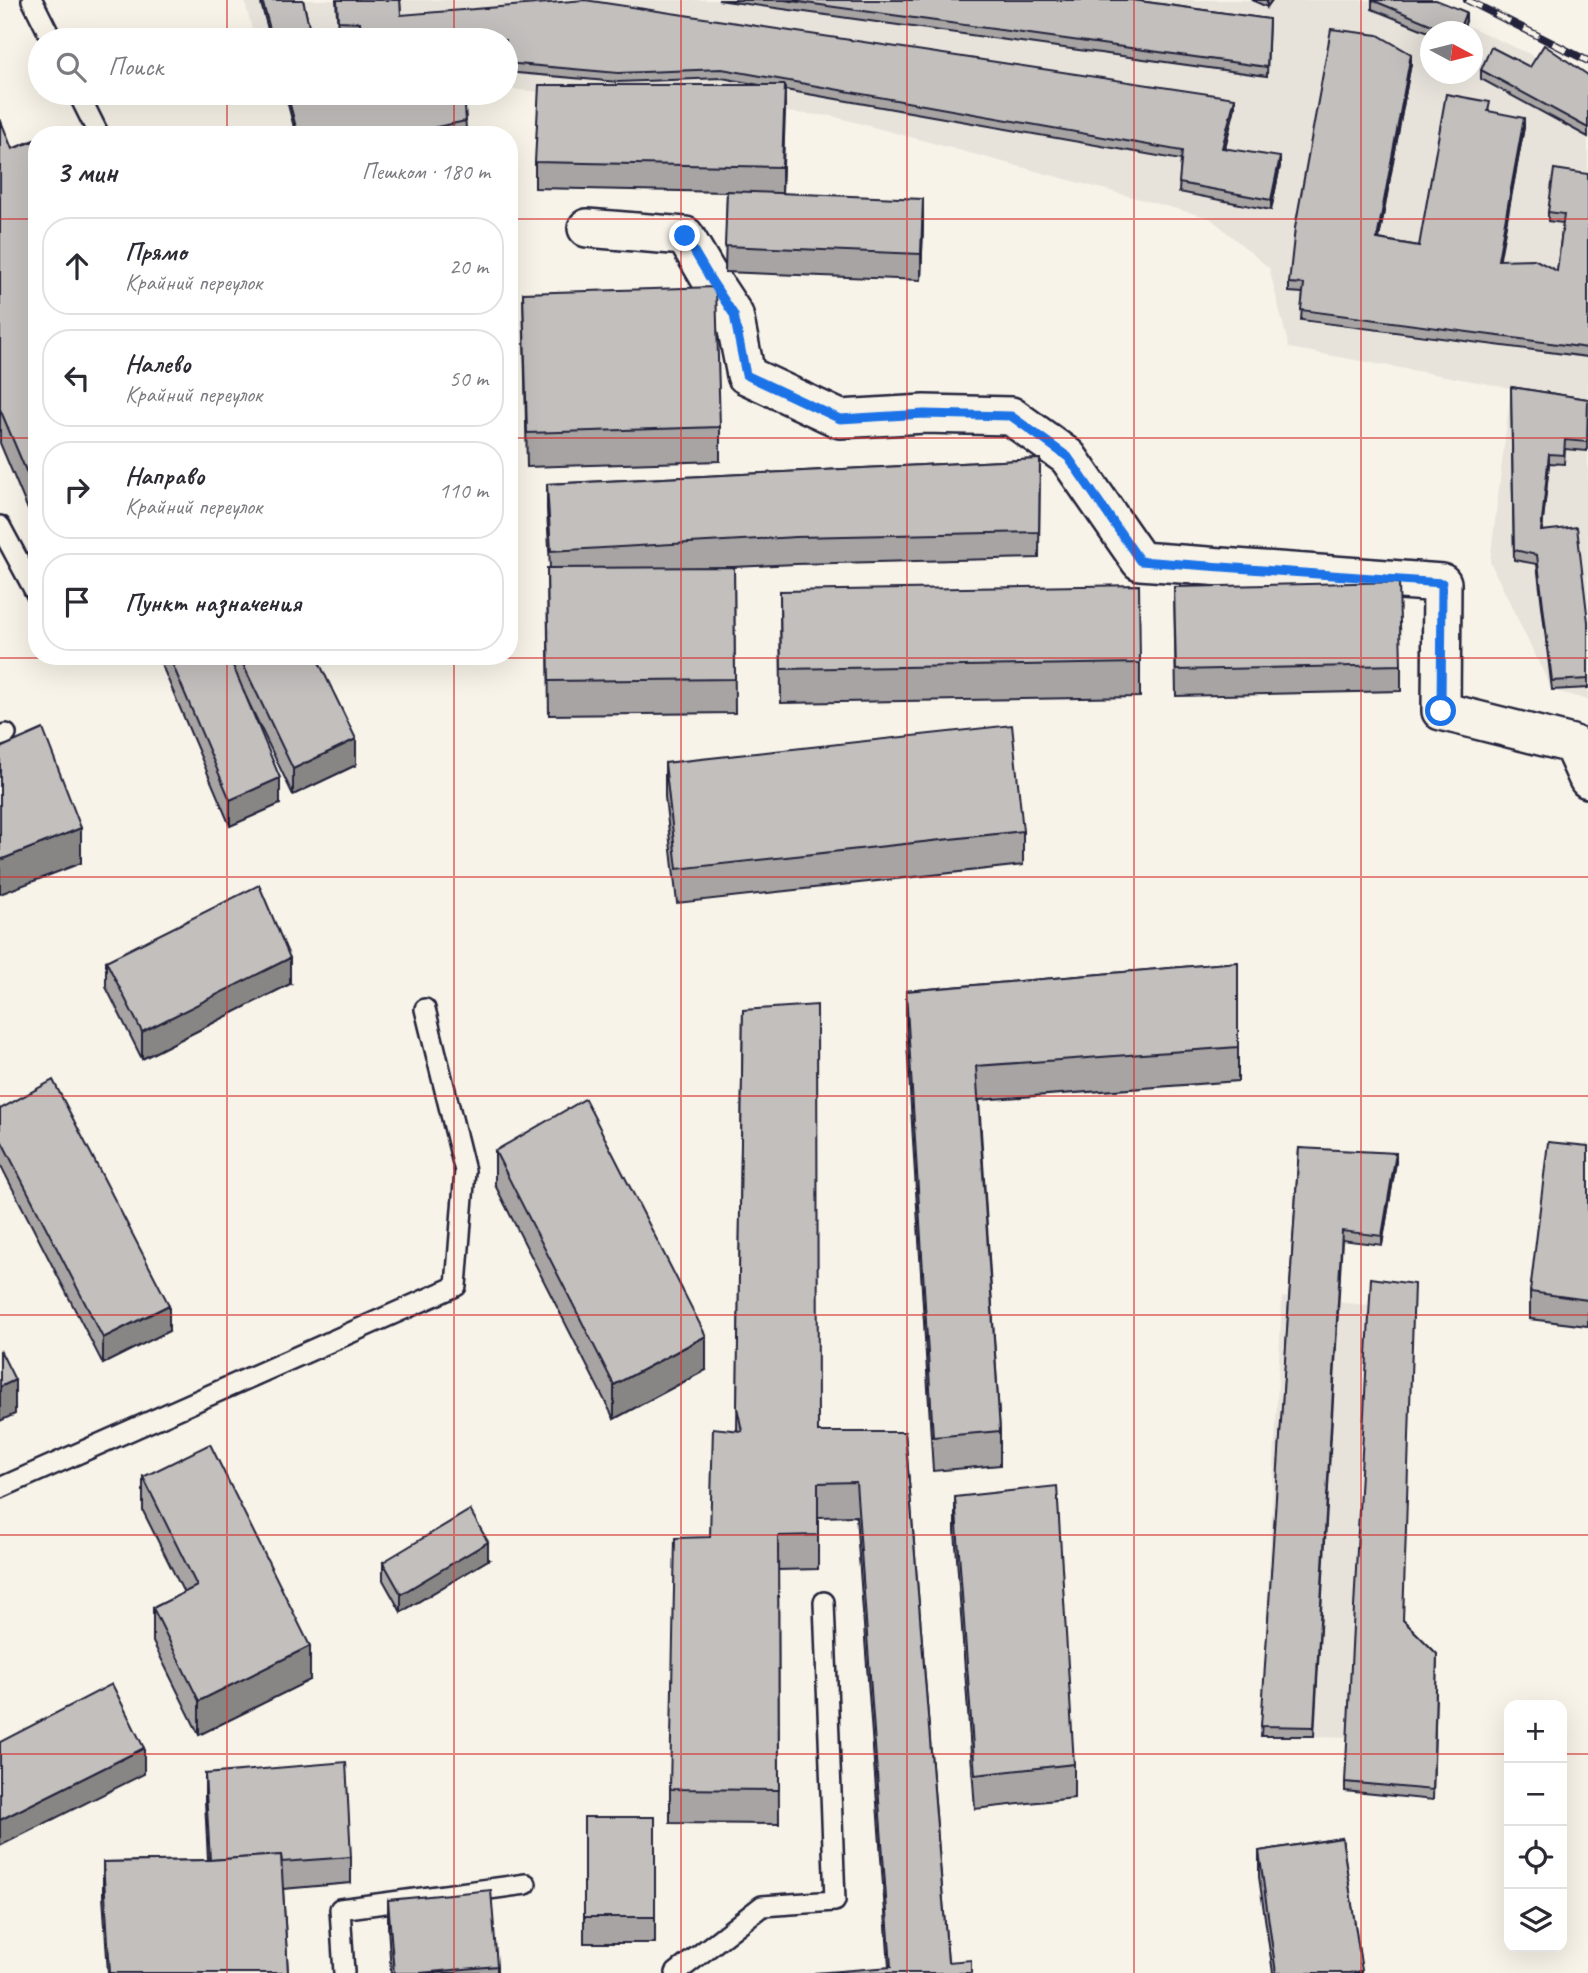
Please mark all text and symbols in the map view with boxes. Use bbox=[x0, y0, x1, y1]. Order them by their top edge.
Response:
north arrow bbox=[1420, 21, 1483, 84]
search box bbox=[28, 28, 518, 105]
icon: search bbox=[52, 48, 90, 86]
text: Поиск bbox=[108, 50, 163, 83]
text: 3 мин bbox=[56, 153, 117, 191]
text: Пешком · 180 m bbox=[362, 157, 490, 186]
route end bbox=[669, 220, 700, 251]
text: Прямо bbox=[125, 235, 187, 268]
icon: ahead bbox=[58, 247, 96, 285]
text: 20 m bbox=[449, 252, 488, 281]
text: Крайний переулок bbox=[125, 268, 262, 297]
text: Налево bbox=[125, 347, 191, 380]
icon: left bbox=[58, 359, 96, 397]
text: 50 m bbox=[449, 364, 488, 393]
text: Крайний переулок bbox=[125, 380, 262, 409]
text: Направо bbox=[125, 459, 204, 492]
icon: right bbox=[58, 471, 96, 509]
text: 110 m bbox=[439, 476, 488, 505]
text: Крайний переулок bbox=[125, 492, 262, 521]
icon: arrive bbox=[58, 583, 96, 621]
text: Пункт назначения bbox=[125, 586, 301, 619]
route start bbox=[1425, 695, 1456, 726]
map controls bbox=[1504, 1700, 1567, 1952]
button: + bbox=[1504, 1700, 1567, 1763]
button: − bbox=[1504, 1763, 1567, 1826]
button: locate bbox=[1504, 1826, 1567, 1889]
button: layers bbox=[1504, 1889, 1567, 1952]

